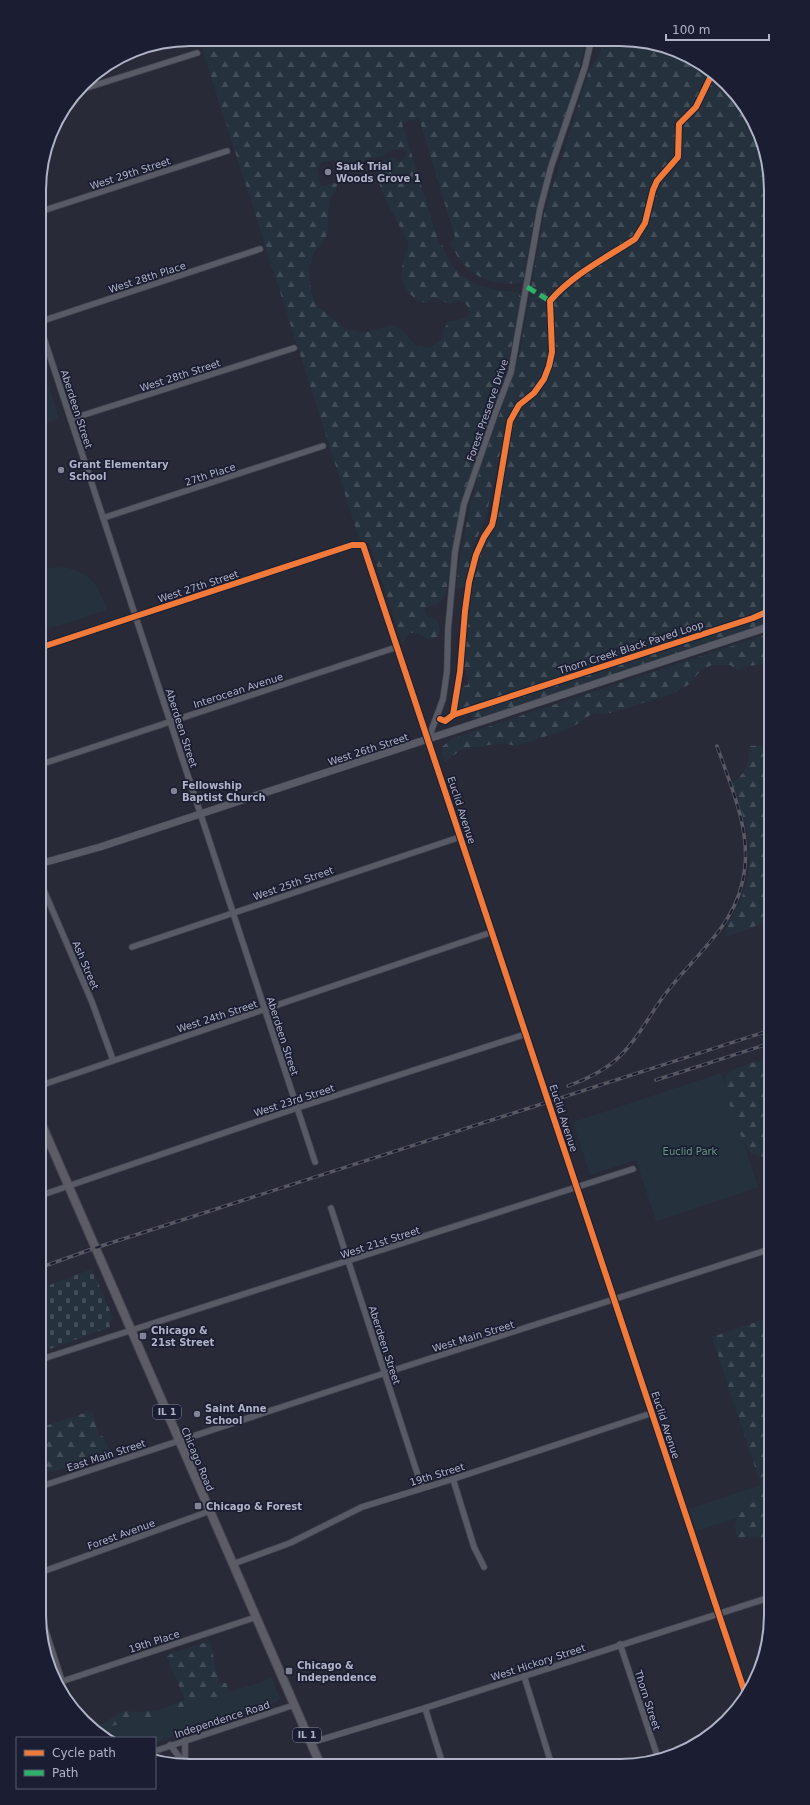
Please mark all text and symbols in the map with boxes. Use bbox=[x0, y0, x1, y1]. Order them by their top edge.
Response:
scale bar bbox=[666, 16, 769, 42]
text: 100 m bbox=[672, 23, 710, 37]
street label: West 29th Street bbox=[88, 155, 172, 192]
place label: Sauk Trial Woods Grove 1 bbox=[336, 161, 421, 184]
marker: Sauk Trial Woods Grove 1 bbox=[323, 167, 333, 177]
street label: West 28th Place bbox=[107, 260, 187, 295]
street label: West 28th Street bbox=[138, 357, 222, 394]
street label: Forest Preserve Drive bbox=[465, 358, 510, 463]
street label: Aberdeen Street bbox=[59, 369, 94, 450]
place label: Grant Elementary School bbox=[69, 459, 169, 482]
street label: 27th Place bbox=[183, 461, 237, 488]
marker: Grant Elementary School bbox=[56, 465, 66, 475]
street label: West 27th Street bbox=[156, 568, 240, 605]
street label: Thorn Creek Black Paved Loop bbox=[556, 619, 705, 676]
street label: Interocean Avenue bbox=[192, 671, 284, 710]
street label: Aberdeen Street bbox=[164, 688, 199, 769]
street label: West 26th Street bbox=[326, 731, 410, 768]
street label: Euclid Avenue bbox=[445, 775, 478, 845]
place label: Fellowship Baptist Church bbox=[182, 780, 266, 803]
marker: Fellowship Baptist Church bbox=[169, 786, 179, 796]
street label: West 25th Street bbox=[252, 865, 335, 902]
street label: Ash Street bbox=[70, 939, 101, 991]
street label: Aberdeen Street bbox=[265, 996, 300, 1077]
street label: West 24th Street bbox=[175, 998, 259, 1035]
street label: West 23rd Street bbox=[252, 1082, 336, 1119]
street label: Euclid Avenue bbox=[547, 1083, 580, 1153]
park label: Euclid Park bbox=[663, 1146, 718, 1157]
street label: West 21st Street bbox=[339, 1224, 421, 1261]
street label: Aberdeen Street bbox=[367, 1305, 402, 1386]
street label: West Main Street bbox=[431, 1319, 516, 1354]
place label: Chicago & 21st Street bbox=[151, 1325, 215, 1348]
marker: Chicago & 21st Street bbox=[138, 1331, 148, 1341]
street label: Euclid Avenue bbox=[649, 1390, 682, 1460]
place label: Saint Anne School bbox=[205, 1403, 267, 1426]
road number: IL 1 bbox=[153, 1405, 181, 1419]
marker: Saint Anne School bbox=[192, 1409, 202, 1419]
street label: Chicago Road bbox=[179, 1426, 216, 1493]
street label: East Main Street bbox=[65, 1438, 147, 1473]
street label: 19th Street bbox=[408, 1461, 466, 1488]
marker: Chicago & Forest bbox=[193, 1501, 203, 1511]
place label: Chicago & Forest bbox=[206, 1501, 302, 1512]
street label: Forest Avenue bbox=[86, 1517, 156, 1552]
street label: 19th Place bbox=[127, 1628, 181, 1655]
street label: West Hickory Street bbox=[490, 1642, 587, 1683]
place label: Chicago & Independence bbox=[297, 1660, 377, 1683]
marker: Chicago & Independence bbox=[284, 1666, 294, 1676]
street label: Thorn Street bbox=[632, 1668, 662, 1732]
street label: Independence Road bbox=[173, 1699, 271, 1740]
road number: IL 1 bbox=[293, 1728, 321, 1742]
legend bbox=[16, 1737, 156, 1789]
text: Cycle path bbox=[52, 1746, 116, 1760]
text: Path bbox=[52, 1766, 78, 1780]

